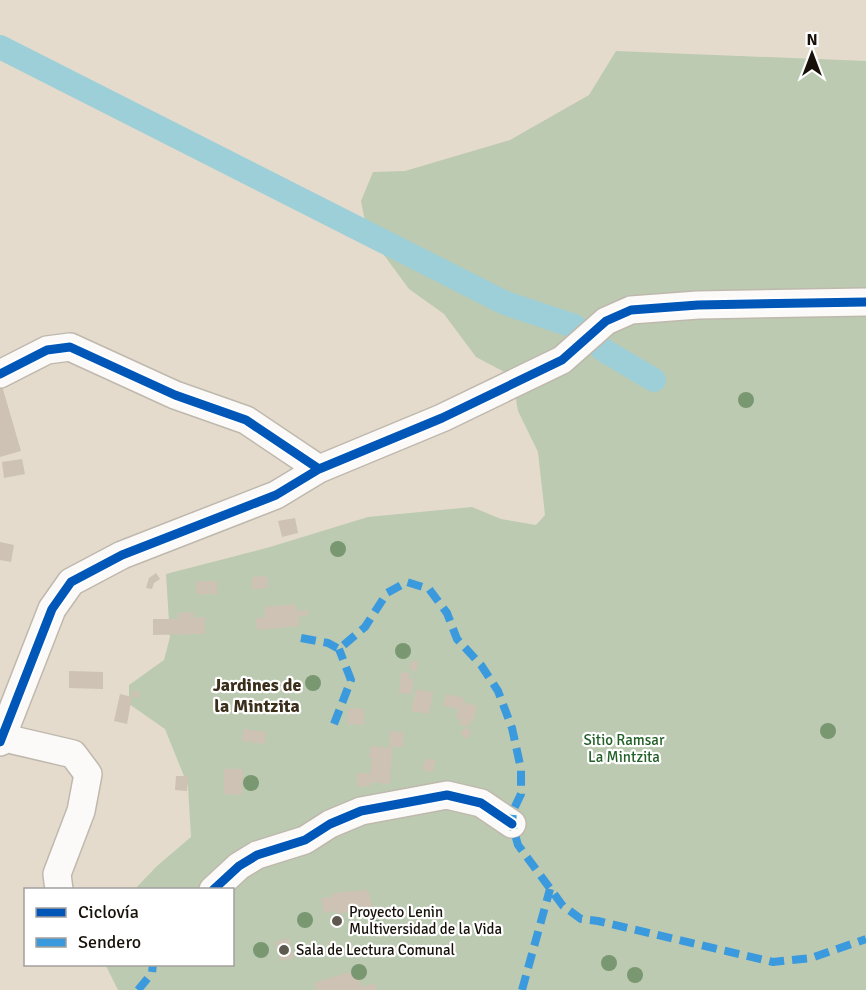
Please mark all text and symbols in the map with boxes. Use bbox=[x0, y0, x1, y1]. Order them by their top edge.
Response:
north arrow bbox=[782, 24, 842, 84]
text: N bbox=[806, 30, 818, 50]
district label: Jardines de la Mintzita bbox=[213, 674, 301, 717]
park label: Sitio Ramsar La Mintzita bbox=[584, 731, 665, 766]
legend bbox=[24, 888, 234, 966]
text: Ciclovía bbox=[78, 901, 139, 923]
place label: Proyecto Lenin Multiversidad de la Vida bbox=[349, 903, 502, 938]
marker: Proyecto Lenin Multiversidad de la Vida bbox=[330, 914, 344, 928]
text: Sendero bbox=[78, 931, 141, 953]
place label: Sala de Lectura Comunal bbox=[296, 941, 455, 959]
marker: Sala de Lectura Comunal bbox=[277, 943, 291, 957]

